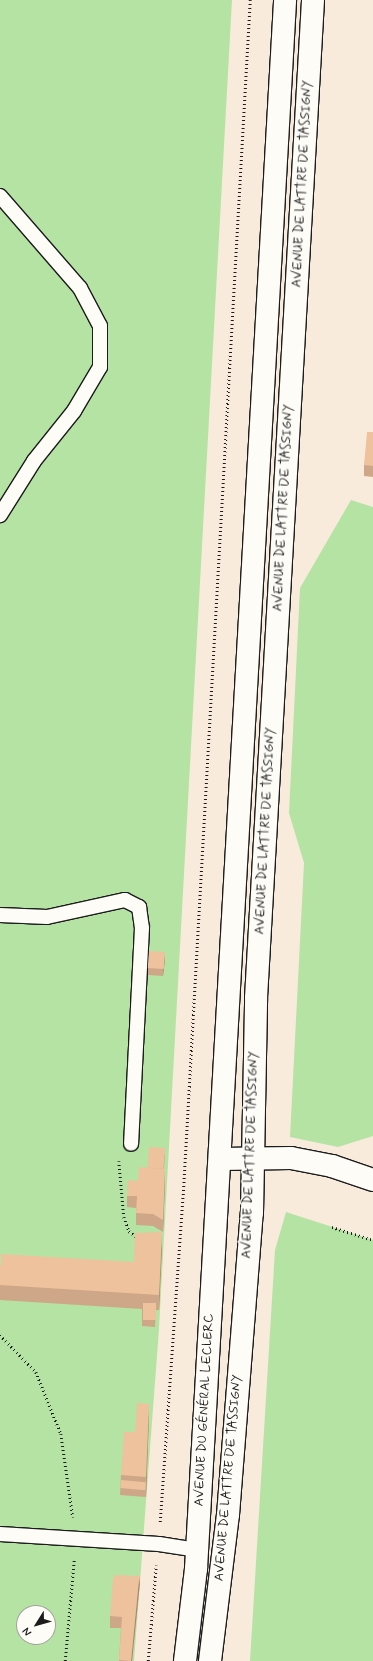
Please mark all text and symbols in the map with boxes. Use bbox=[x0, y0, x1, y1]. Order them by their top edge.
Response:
street label: AVENUE DE LATTRE DE TASSIGNY bbox=[290, 79, 316, 289]
street label: AVENUE DE LATTRE DE TASSIGNY bbox=[271, 403, 297, 613]
street label: AVENUE DE LATTRE DE TASSIGNY bbox=[253, 726, 279, 936]
street label: AVENUE DE LATTRE DE TASSIGNY bbox=[240, 1050, 262, 1260]
street label: AVENUE DU GÉNÉRAL LECLERC bbox=[192, 1315, 218, 1505]
street label: AVENUE DE LATTRE DE TASSIGNY bbox=[212, 1373, 246, 1583]
north arrow bbox=[16, 1605, 56, 1645]
text: N bbox=[19, 1624, 35, 1639]

